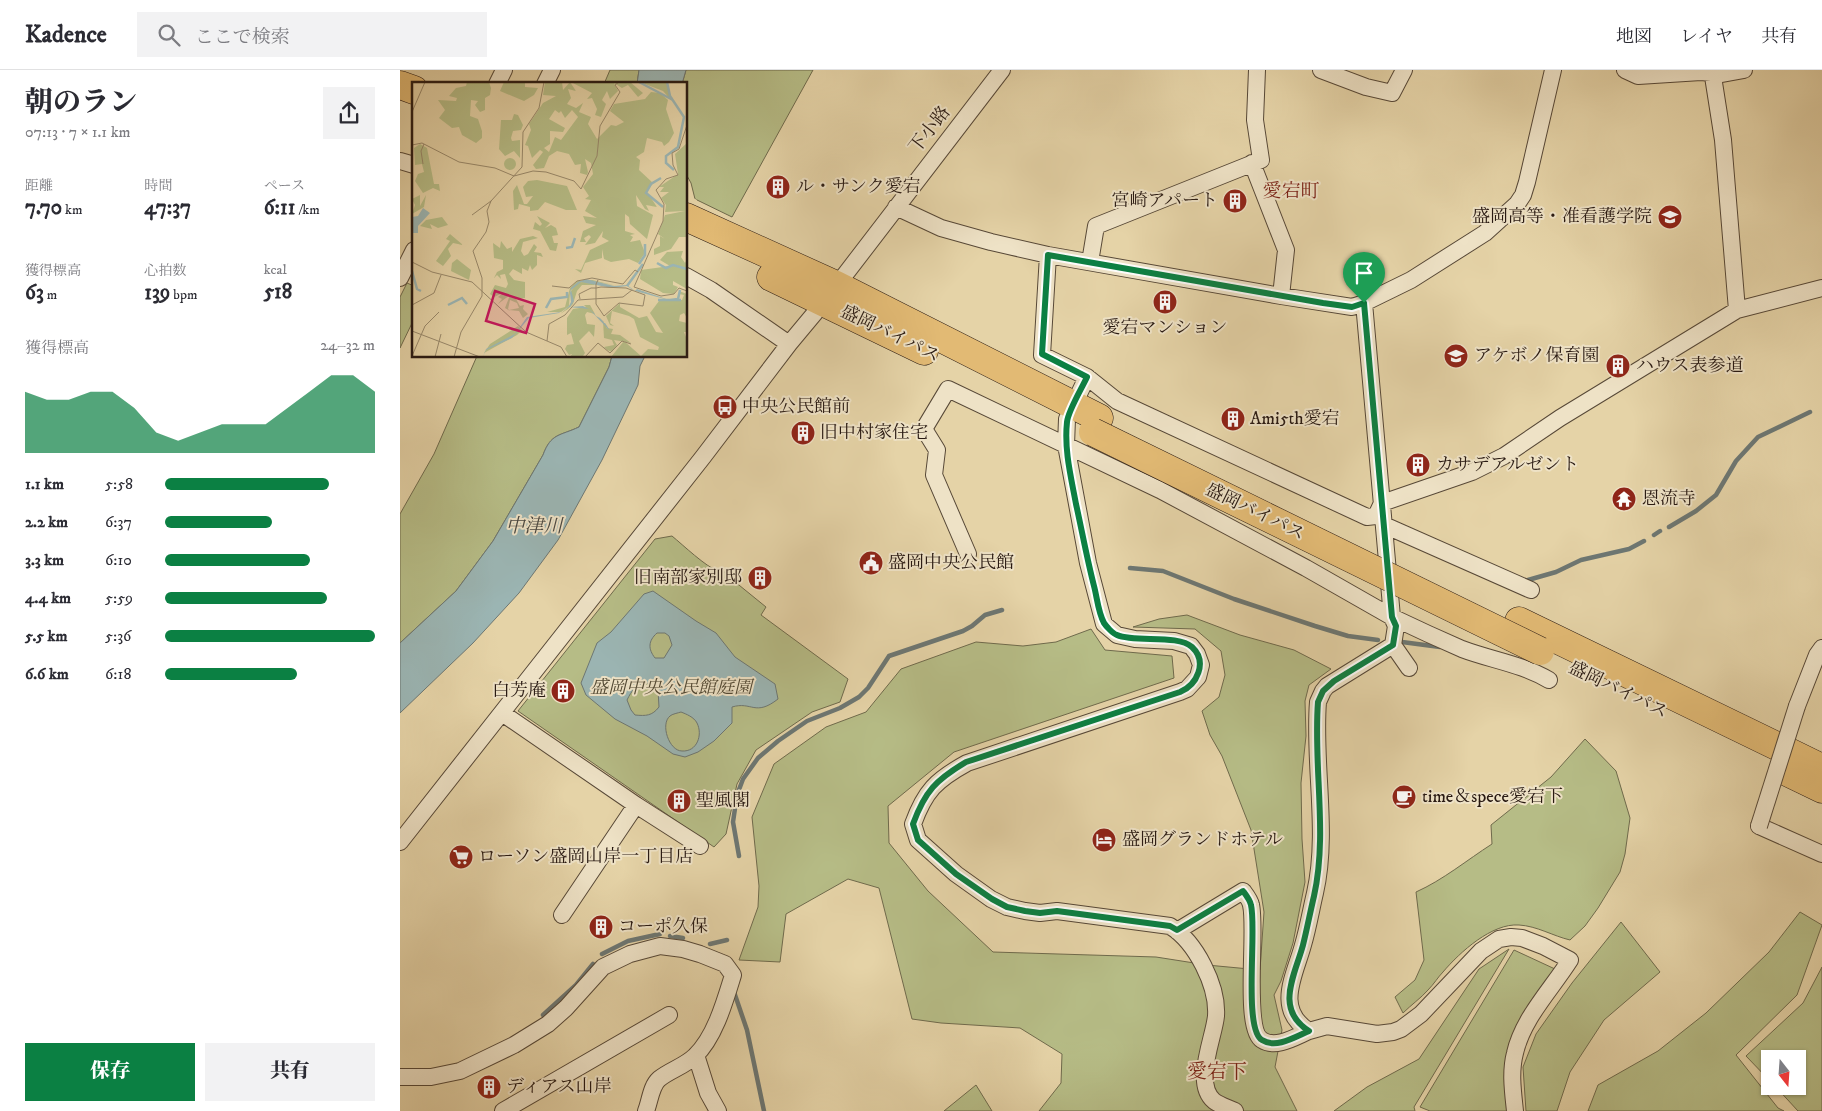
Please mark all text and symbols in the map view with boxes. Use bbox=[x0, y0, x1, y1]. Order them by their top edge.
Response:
search box bbox=[137, 12, 487, 57]
text: Kadence bbox=[25, 20, 107, 50]
icon: search bbox=[155, 21, 183, 49]
text: ここで検索 bbox=[195, 26, 290, 49]
text: 地図 bbox=[1616, 26, 1652, 48]
text: レイヤ bbox=[1680, 26, 1733, 48]
text: 共有 bbox=[1761, 26, 1797, 48]
inset map bbox=[412, 82, 688, 358]
text: 朝のラン bbox=[25, 85, 137, 120]
button: share bbox=[323, 87, 375, 139]
street label: 下小路 bbox=[905, 102, 955, 158]
text: 07:13 · 7 × 1.1 km bbox=[25, 122, 131, 142]
building icon: ル・サンク愛宕 bbox=[765, 174, 791, 200]
place label: ル・サンク愛宕 bbox=[796, 176, 921, 198]
text: 距離 bbox=[25, 177, 53, 195]
text: 時間 bbox=[144, 177, 172, 195]
text: ペース bbox=[264, 177, 305, 195]
district label: 愛宕町 bbox=[1262, 180, 1320, 203]
building icon: 宮崎アパート bbox=[1222, 188, 1248, 214]
place label: 宮崎アパート bbox=[1111, 190, 1218, 212]
text: 7.70 bbox=[25, 195, 62, 221]
text: 47:37 bbox=[144, 195, 191, 221]
text: 6:11 bbox=[264, 195, 295, 221]
text: km bbox=[62, 201, 83, 219]
text: /km bbox=[295, 201, 320, 219]
school or university icon: 盛岡高等・准看護学院 bbox=[1657, 204, 1683, 230]
place label: 盛岡高等・准看護学院 bbox=[1472, 206, 1652, 228]
pin bbox=[1343, 252, 1385, 303]
icon: arrive bbox=[1350, 259, 1378, 287]
text: kcal bbox=[264, 261, 287, 279]
text: 獲得標高 bbox=[25, 262, 81, 280]
text: 心拍数 bbox=[144, 262, 186, 280]
text: 518 bbox=[264, 279, 292, 305]
text: 63 bbox=[25, 280, 44, 306]
text: 139 bbox=[144, 280, 170, 306]
text: m bbox=[44, 286, 57, 304]
text: bpm bbox=[170, 286, 197, 304]
building icon: 愛宕マンション bbox=[1152, 289, 1178, 315]
street label: 盛岡バイパス bbox=[837, 301, 943, 367]
place label: 愛宕マンション bbox=[1102, 317, 1228, 339]
text: 24–32 m bbox=[320, 335, 375, 355]
text: 獲得標高 bbox=[25, 338, 89, 358]
school or university icon: アケボノ保育園 bbox=[1443, 343, 1469, 369]
place label: アケボノ保育園 bbox=[1474, 345, 1599, 367]
building icon: ハウス表参道 bbox=[1605, 353, 1631, 379]
place label: ハウス表参道 bbox=[1636, 355, 1743, 377]
bus stop icon: 中央公民館前 bbox=[712, 394, 738, 420]
place label: 中央公民館前 bbox=[742, 396, 850, 418]
building icon: Ami5th愛宕 bbox=[1220, 406, 1246, 432]
place label: Ami5th愛宕 bbox=[1250, 408, 1340, 430]
building icon: 旧中村家住宅 bbox=[790, 420, 816, 446]
place label: 旧中村家住宅 bbox=[820, 422, 928, 444]
building icon: カサデアルゼント bbox=[1405, 452, 1431, 478]
place label: カサデアルゼント bbox=[1436, 454, 1579, 476]
text: 1.1 km bbox=[25, 474, 64, 494]
text: 5:58 bbox=[105, 474, 133, 494]
street label: 盛岡バイパス bbox=[1202, 479, 1308, 545]
temple icon: 恩流寺 bbox=[1611, 486, 1637, 512]
place label: 恩流寺 bbox=[1642, 488, 1696, 510]
text: 2.2 km bbox=[25, 512, 68, 532]
text: 6:37 bbox=[105, 512, 132, 532]
water label: 中津川 bbox=[505, 515, 564, 538]
text: 3.3 km bbox=[25, 550, 64, 570]
text: 6:10 bbox=[105, 550, 132, 570]
public building icon: 盛岡中央公民館 bbox=[858, 550, 884, 576]
place label: 盛岡中央公民館 bbox=[888, 552, 1014, 574]
building icon: 旧南部家別邸 bbox=[747, 565, 773, 591]
place label: 旧南部家別邸 bbox=[634, 567, 742, 589]
text: 4.4 km bbox=[25, 588, 71, 608]
text: 5:59 bbox=[105, 588, 133, 608]
text: 5.5 km bbox=[25, 626, 67, 646]
text: 5:36 bbox=[105, 626, 131, 646]
street label: 盛岡バイパス bbox=[1565, 657, 1671, 723]
text: 6.6 km bbox=[25, 664, 69, 684]
text: 6:18 bbox=[105, 664, 131, 684]
park label: 盛岡中央公民館庭園 bbox=[590, 677, 755, 699]
building icon: 白芳庵 bbox=[550, 678, 576, 704]
place label: 白芳庵 bbox=[492, 680, 546, 702]
cafe icon: time＆spece愛宕下 bbox=[1391, 784, 1417, 810]
place label: time＆spece愛宕下 bbox=[1422, 786, 1563, 808]
building icon: 聖風閣 bbox=[666, 788, 692, 814]
place label: 聖風閣 bbox=[696, 790, 750, 812]
hotel icon: 盛岡グランドホテル bbox=[1091, 827, 1117, 853]
place label: 盛岡グランドホテル bbox=[1122, 829, 1283, 851]
supermarket icon: ローソン盛岡山岸一丁目店 bbox=[448, 844, 474, 870]
place label: ローソン盛岡山岸一丁目店 bbox=[478, 846, 693, 868]
building icon: コーポ久保 bbox=[588, 914, 614, 940]
place label: コーポ久保 bbox=[618, 916, 708, 938]
button: 保存 bbox=[25, 1043, 195, 1101]
button: 共有 bbox=[205, 1043, 375, 1101]
north arrow bbox=[1761, 1050, 1806, 1095]
map controls bbox=[1761, 1050, 1806, 1095]
district label: 愛宕下 bbox=[1187, 1060, 1247, 1085]
building icon: ディアス山岸 bbox=[476, 1074, 502, 1100]
place label: ディアス山岸 bbox=[506, 1076, 612, 1098]

